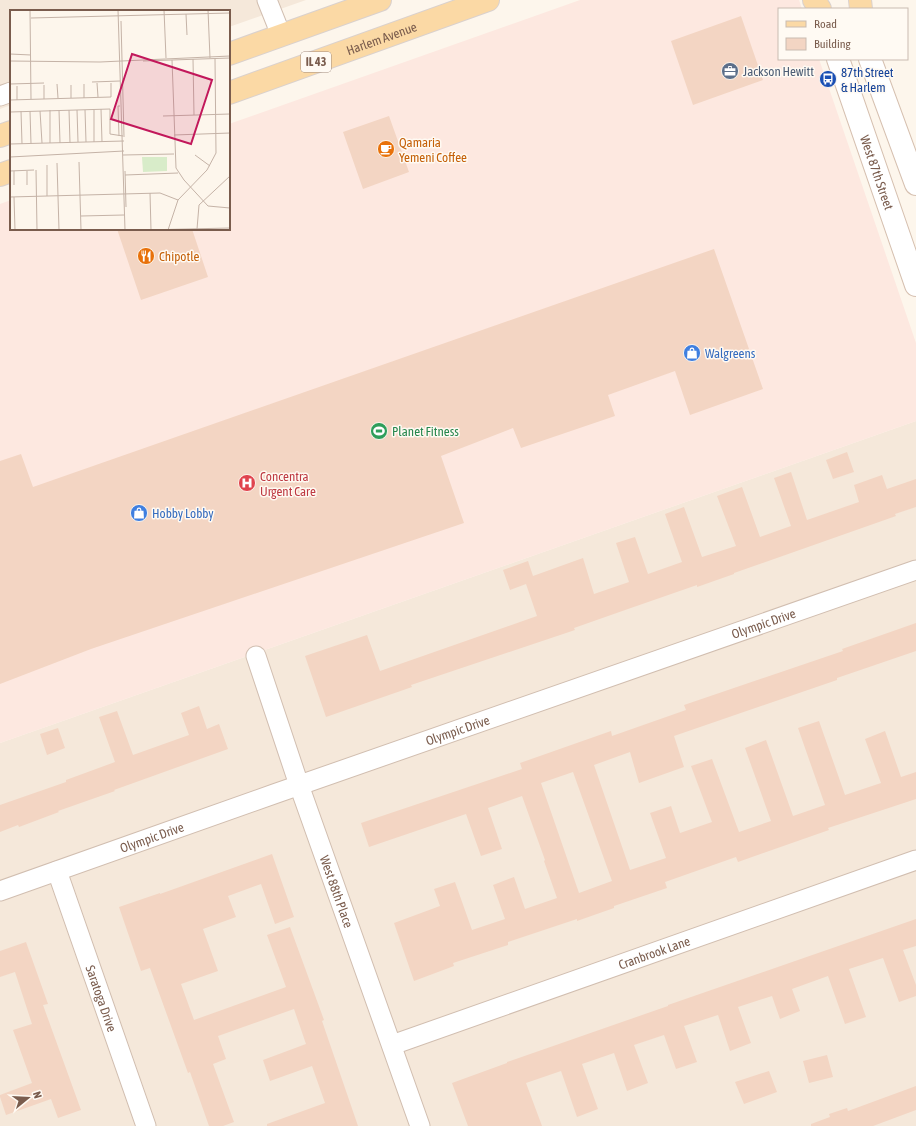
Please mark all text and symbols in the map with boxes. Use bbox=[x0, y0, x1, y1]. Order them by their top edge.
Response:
legend bbox=[778, 8, 908, 60]
inset map bbox=[10, 10, 230, 230]
text: Road bbox=[814, 17, 837, 31]
street label: Harlem Avenue bbox=[344, 19, 419, 58]
text: Building bbox=[814, 37, 852, 51]
road number: IL 43 bbox=[301, 52, 331, 72]
office icon: Jackson Hewitt bbox=[720, 61, 740, 81]
place label: Jackson Hewitt bbox=[743, 64, 814, 79]
place label: 87th Street & Harlem bbox=[841, 65, 894, 95]
bus stop icon: 87th Street & Harlem bbox=[818, 69, 838, 89]
street label: West 87th Street bbox=[857, 133, 897, 212]
place label: Qamaria Yemeni Coffee bbox=[399, 135, 467, 165]
cafe icon: Qamaria Yemeni Coffee bbox=[376, 139, 396, 159]
restaurant icon: Chipotle bbox=[136, 246, 156, 266]
place label: Chipotle bbox=[159, 249, 199, 264]
shop icon: Walgreens bbox=[682, 343, 702, 363]
place label: Walgreens bbox=[705, 346, 756, 361]
sports icon: Planet Fitness bbox=[369, 421, 389, 441]
place label: Planet Fitness bbox=[392, 424, 459, 439]
place label: Concentra Urgent Care bbox=[260, 469, 316, 499]
hospital icon: Concentra Urgent Care bbox=[237, 473, 257, 493]
shop icon: Hobby Lobby bbox=[129, 503, 149, 523]
place label: Hobby Lobby bbox=[152, 506, 214, 521]
street label: Olympic Drive bbox=[730, 606, 798, 642]
street label: Olympic Drive bbox=[424, 712, 492, 749]
street label: Olympic Drive bbox=[118, 820, 186, 856]
street label: West 88th Place bbox=[317, 853, 356, 930]
street label: Cranbrook Lane bbox=[617, 933, 692, 972]
street label: Saratoga Drive bbox=[83, 963, 120, 1034]
north arrow bbox=[8, 1078, 48, 1118]
text: N bbox=[31, 1090, 44, 1100]

